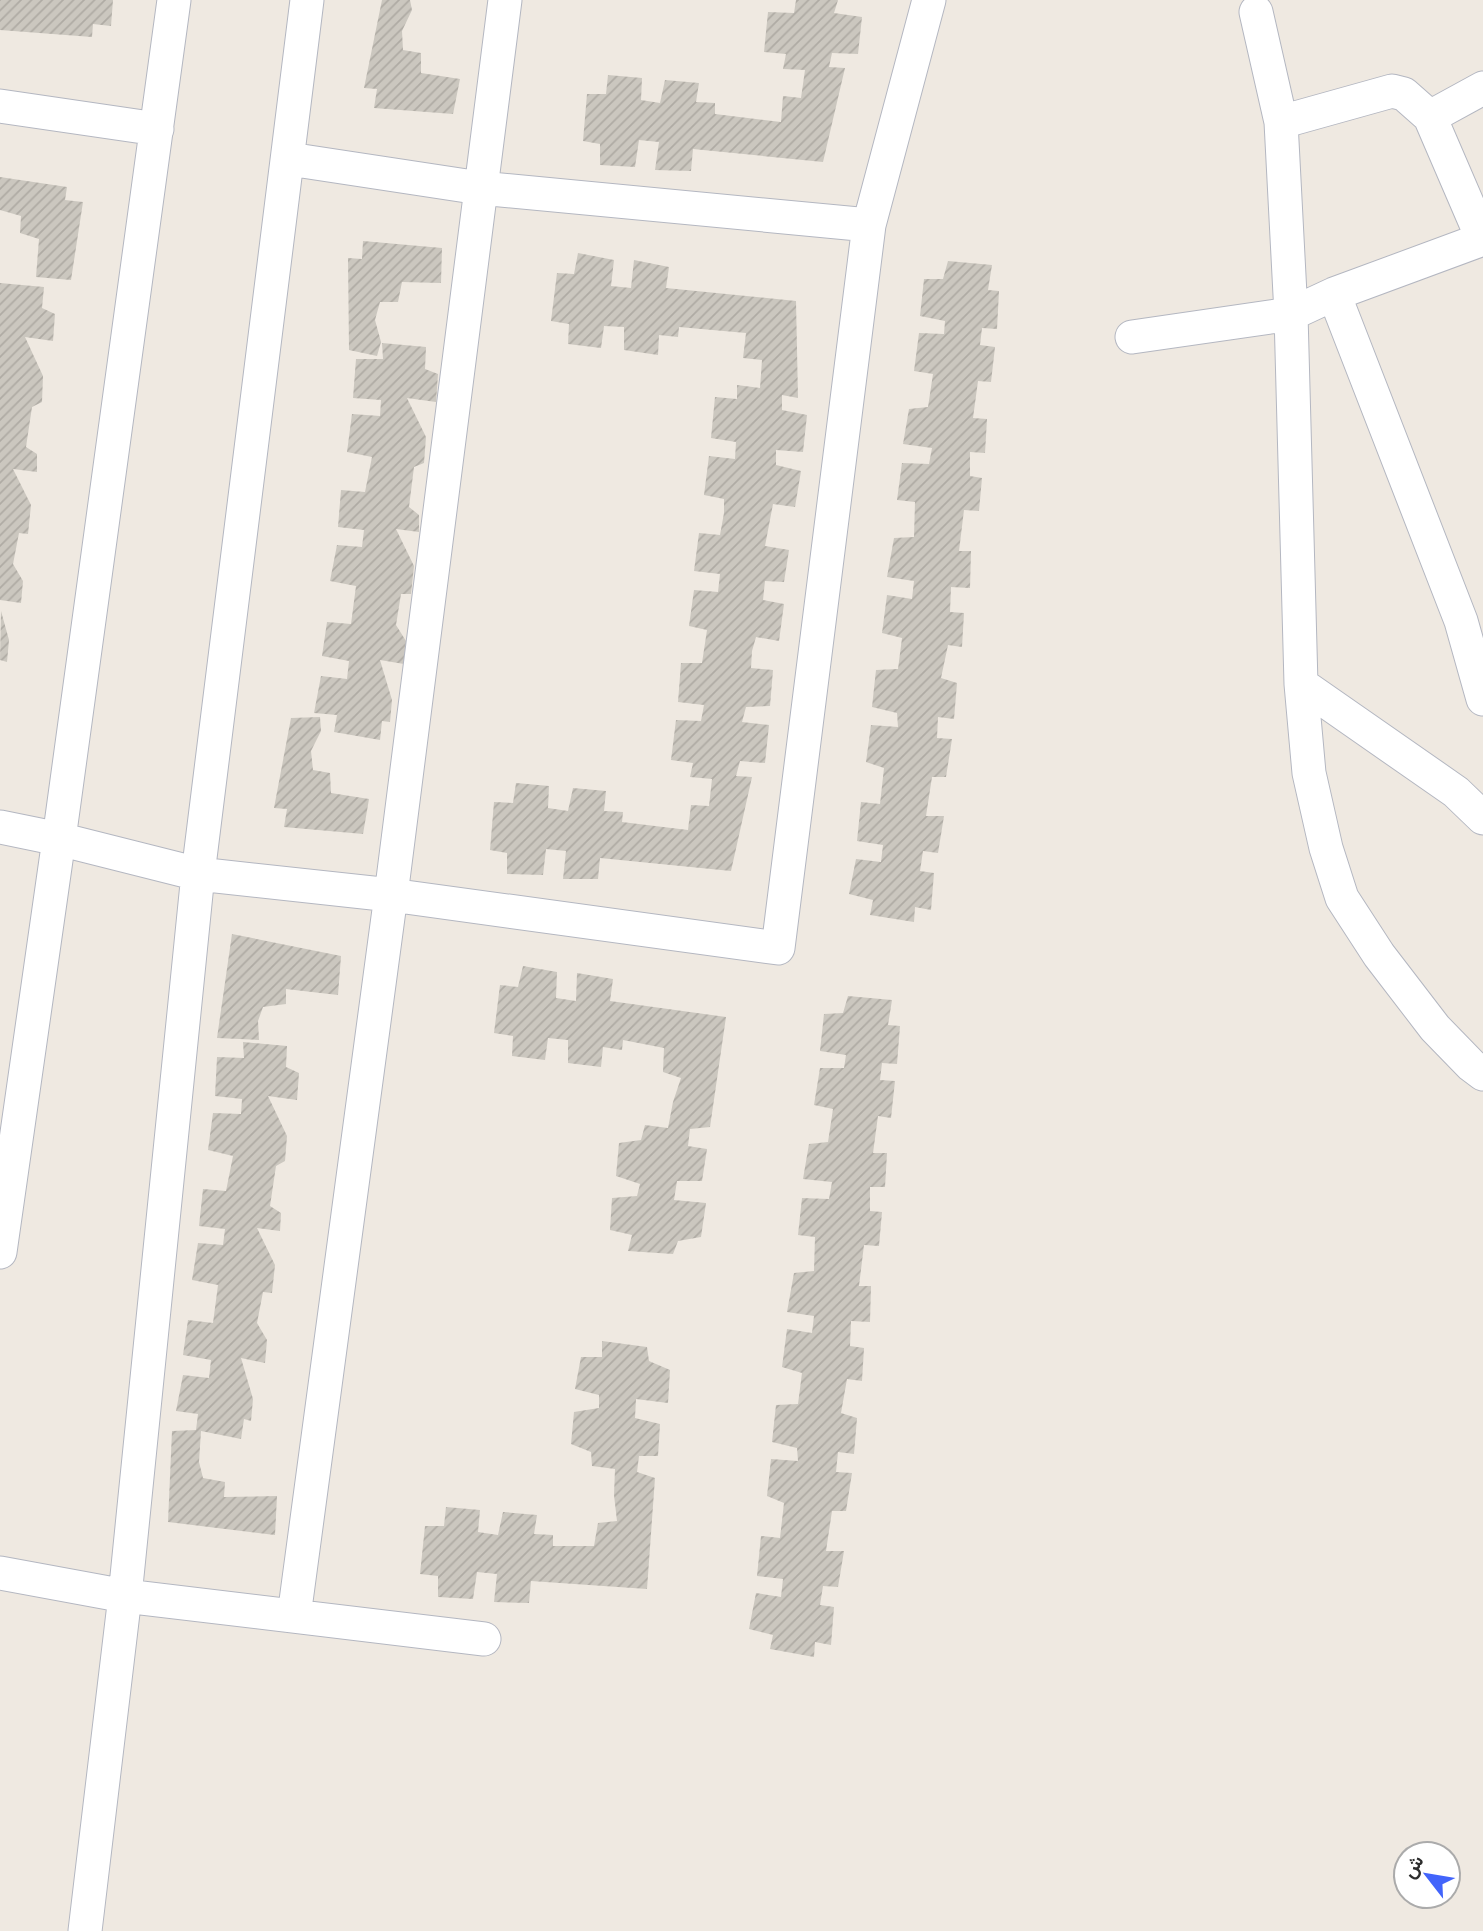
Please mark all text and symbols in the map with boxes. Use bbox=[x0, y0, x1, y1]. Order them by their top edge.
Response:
north arrow bbox=[1392, 1840, 1462, 1910]
text: ش bbox=[1396, 1850, 1429, 1882]

